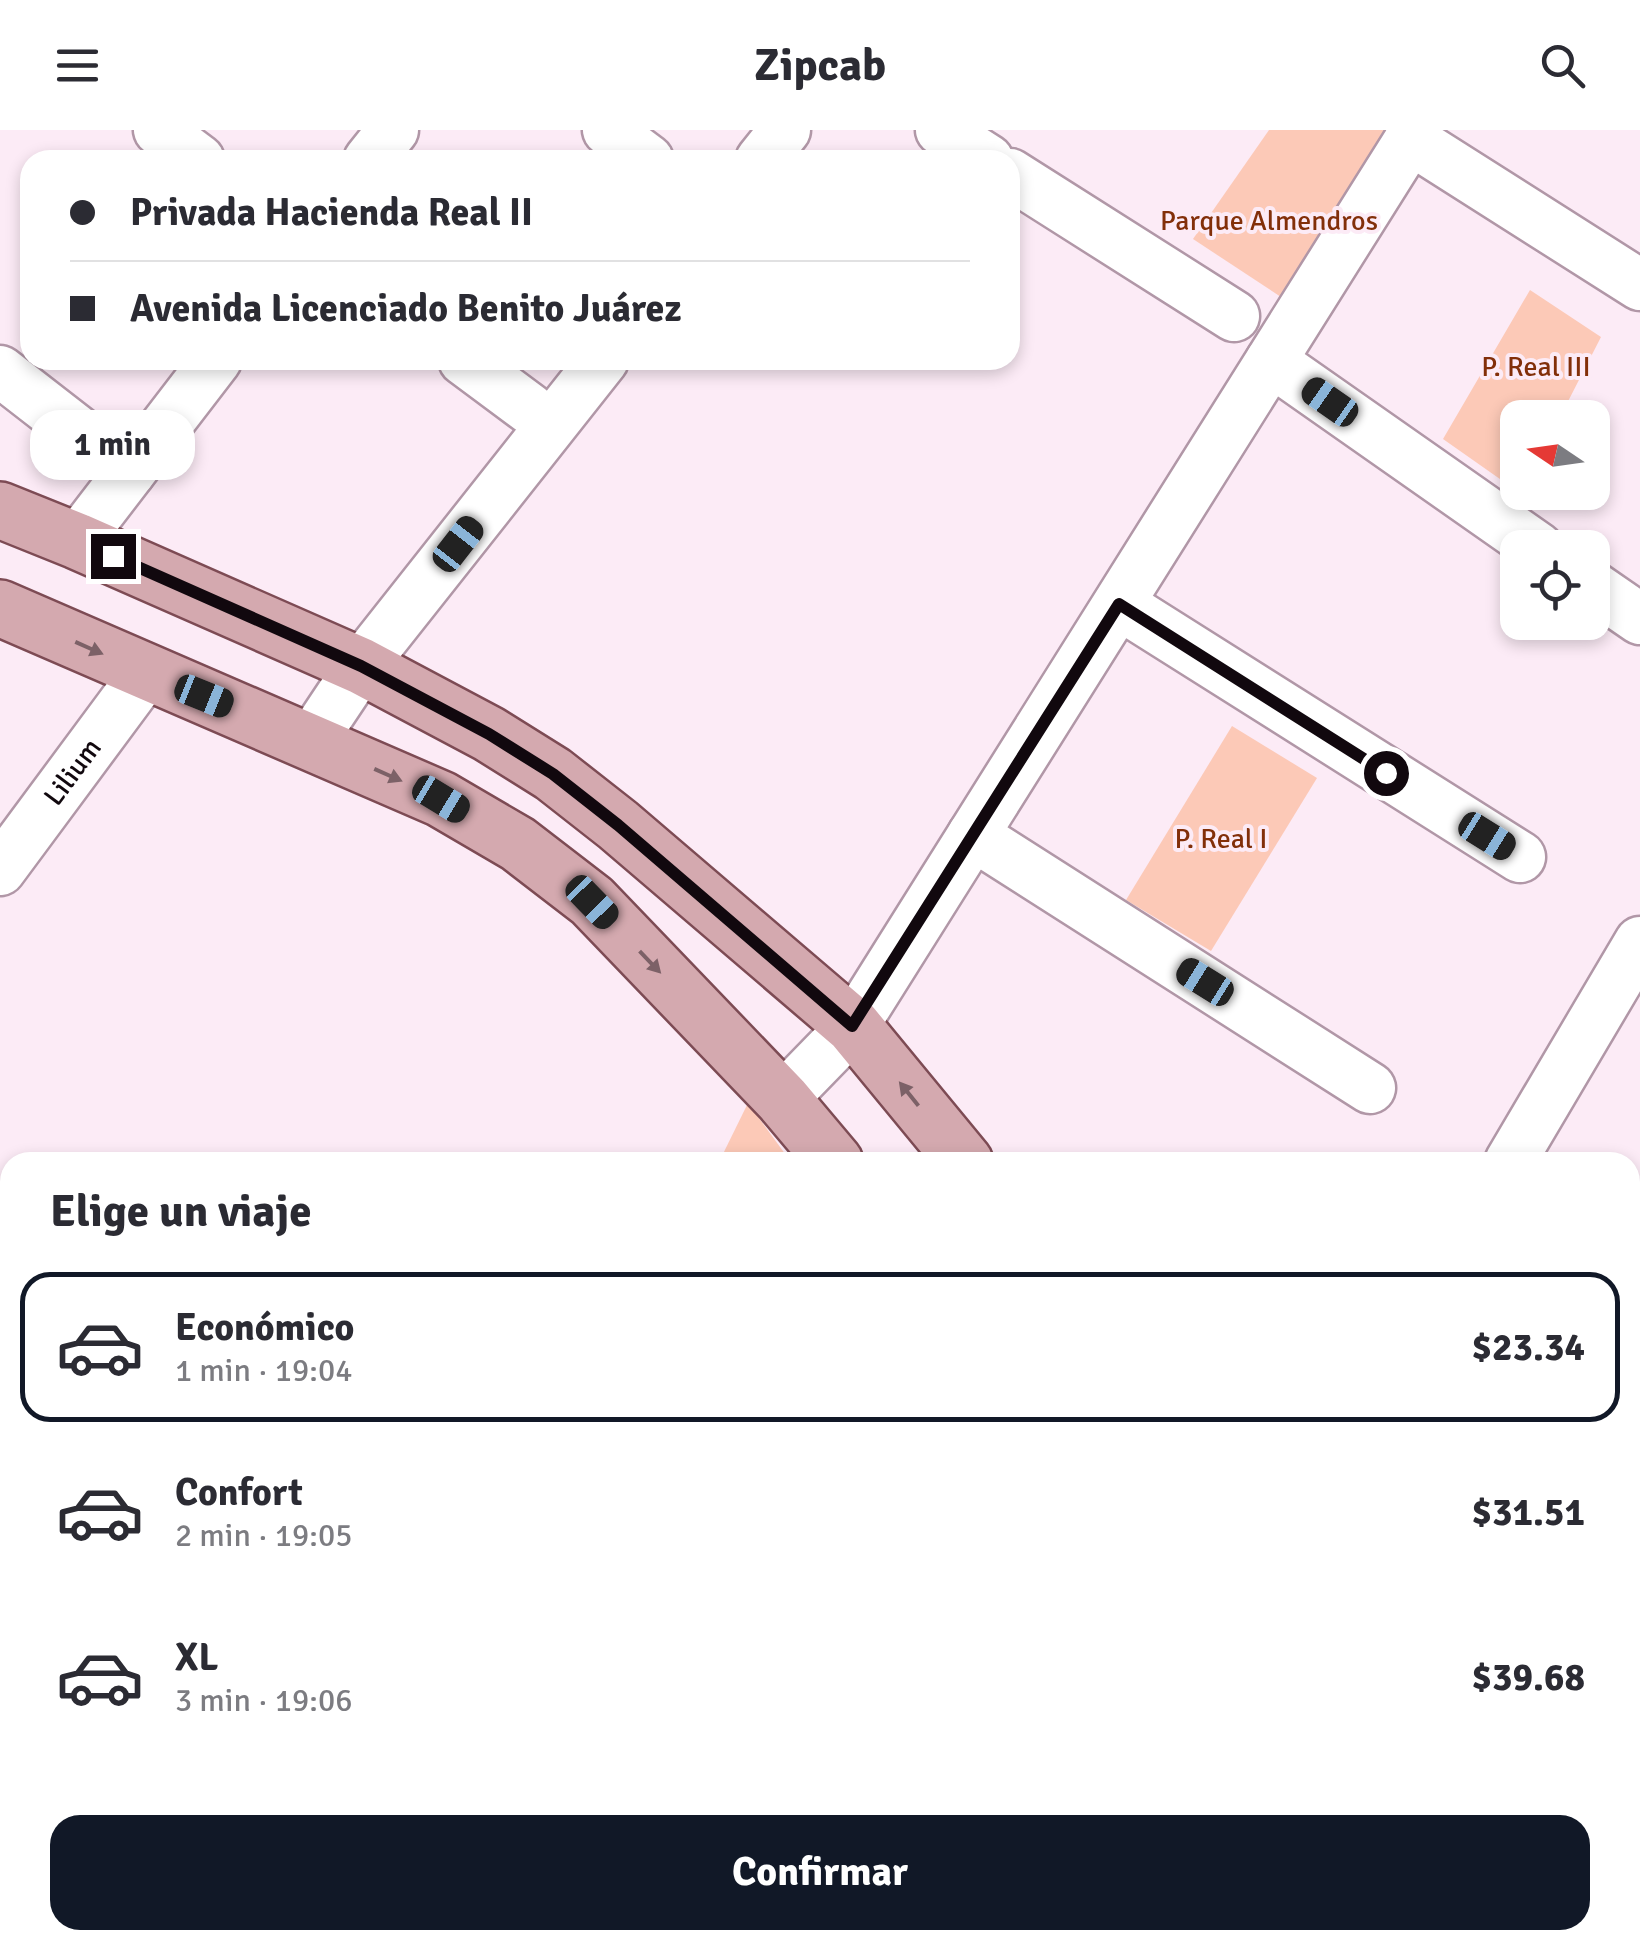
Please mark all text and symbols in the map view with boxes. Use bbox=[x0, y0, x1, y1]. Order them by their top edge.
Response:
icon: menu bbox=[50, 38, 105, 93]
text: Zipcab bbox=[754, 38, 886, 93]
icon: search bbox=[1535, 38, 1590, 93]
text: Privada Hacienda Real II bbox=[130, 189, 533, 236]
park label: Parque Almendros bbox=[1160, 204, 1378, 238]
text: Avenida Licenciado Benito Juárez bbox=[130, 285, 682, 332]
park label: P. Real III bbox=[1481, 350, 1591, 384]
car bbox=[1297, 373, 1363, 431]
north arrow bbox=[1500, 400, 1610, 510]
map controls bbox=[1500, 400, 1610, 640]
callout: 1 min bbox=[31, 411, 196, 481]
text: 1 min bbox=[74, 425, 151, 464]
car bbox=[428, 511, 488, 577]
button: locate bbox=[1500, 530, 1610, 640]
route end bbox=[91, 534, 136, 579]
one-way arrow bbox=[74, 640, 104, 656]
car bbox=[171, 671, 237, 721]
street label: Lilium bbox=[37, 732, 109, 812]
route start bbox=[1364, 751, 1409, 796]
one-way arrow bbox=[373, 767, 403, 783]
car bbox=[408, 771, 474, 827]
car bbox=[1454, 807, 1520, 865]
park label: P. Real I bbox=[1175, 822, 1267, 856]
car bbox=[560, 870, 624, 934]
one-way arrow bbox=[639, 950, 662, 974]
car bbox=[1172, 953, 1238, 1011]
one-way arrow bbox=[898, 1082, 920, 1107]
text: Elige un viaje bbox=[50, 1184, 312, 1239]
icon: car bbox=[55, 1302, 145, 1392]
text: Económico bbox=[175, 1304, 354, 1351]
text: $23.34 bbox=[1472, 1324, 1585, 1371]
text: 1 min · 19:04 bbox=[175, 1351, 353, 1390]
icon: car bbox=[55, 1467, 145, 1557]
text: Confort bbox=[175, 1469, 303, 1516]
text: $31.51 bbox=[1472, 1489, 1585, 1536]
text: 2 min · 19:05 bbox=[175, 1516, 353, 1555]
icon: car bbox=[55, 1632, 145, 1722]
text: XL bbox=[175, 1634, 218, 1681]
text: $39.68 bbox=[1472, 1654, 1585, 1701]
text: 3 min · 19:06 bbox=[175, 1681, 353, 1720]
button: Confirmar bbox=[50, 1815, 1590, 1930]

